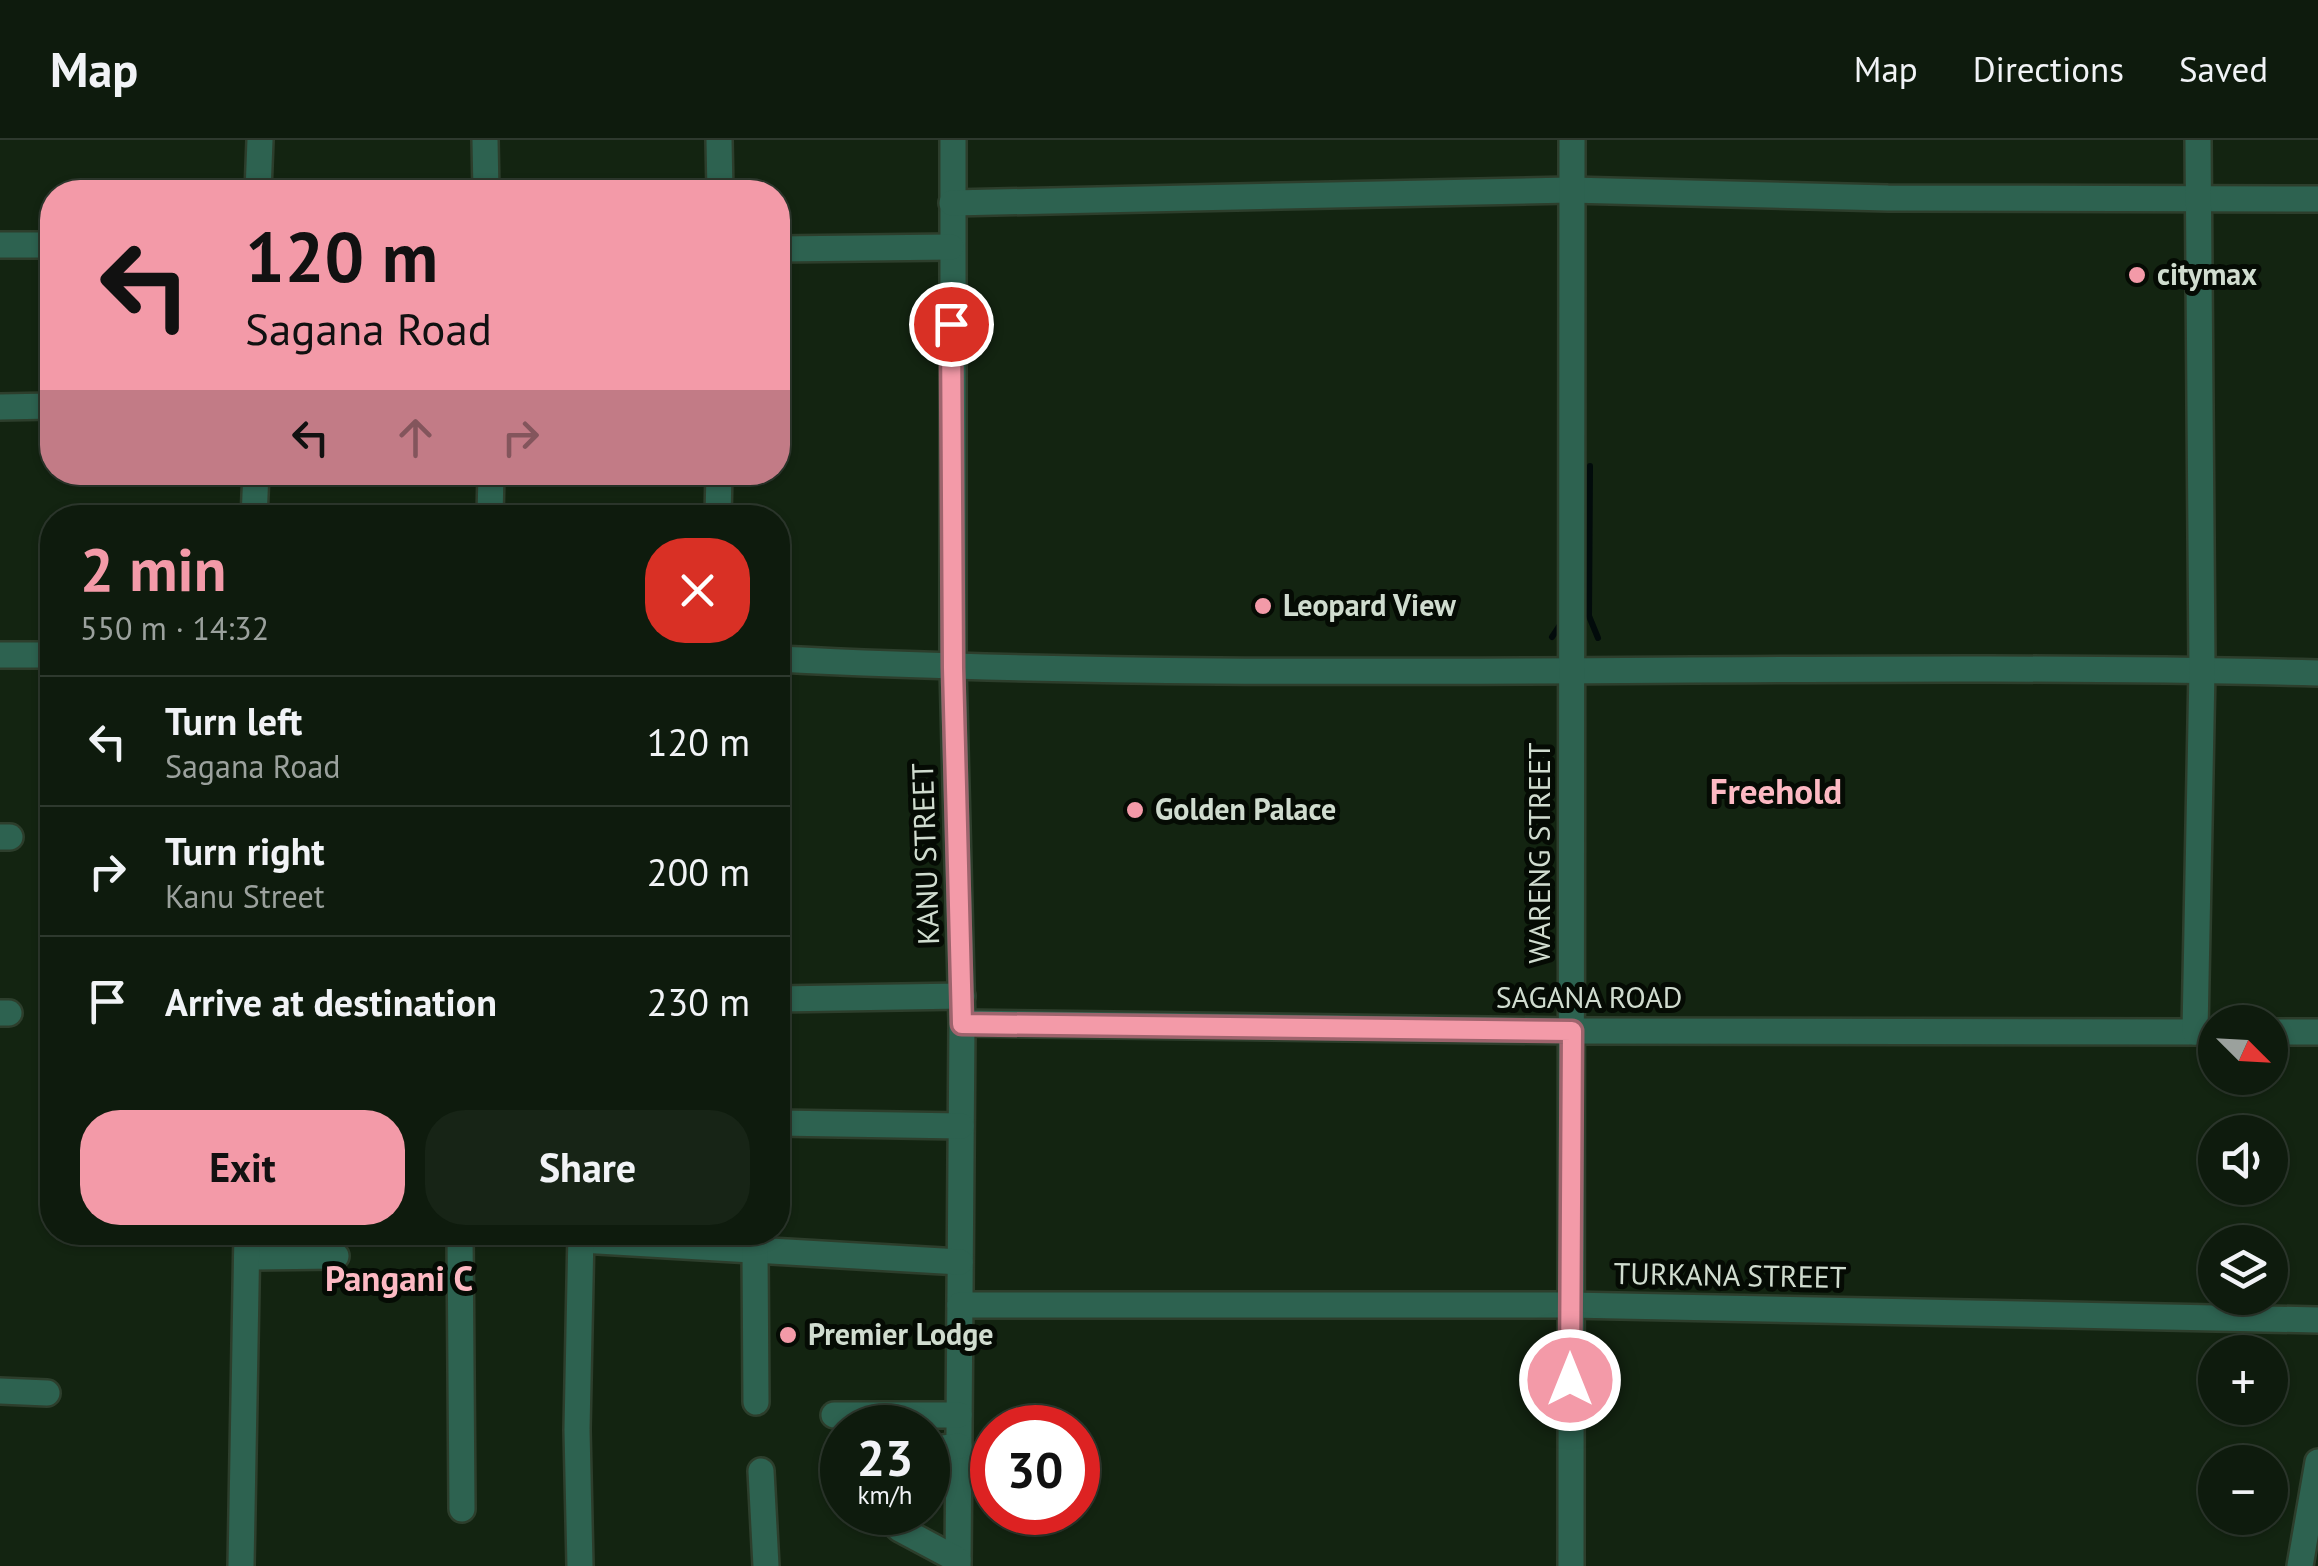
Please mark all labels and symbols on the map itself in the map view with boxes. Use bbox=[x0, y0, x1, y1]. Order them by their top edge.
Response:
place label: citymax bbox=[2157, 254, 2257, 293]
marker: citymax bbox=[2126, 264, 2148, 286]
pin bbox=[909, 282, 994, 367]
place label: Leopard View bbox=[1283, 585, 1456, 624]
marker: Leopard View bbox=[1252, 595, 1274, 617]
street label: WARENG STREET bbox=[1519, 742, 1558, 964]
street label: KANU STREET bbox=[902, 762, 947, 946]
district label: Freehold bbox=[1710, 768, 1842, 814]
place label: Golden Palace bbox=[1155, 789, 1336, 828]
marker: Golden Palace bbox=[1124, 799, 1146, 821]
street label: SAGANA ROAD bbox=[1496, 977, 1682, 1016]
north arrow bbox=[2198, 1005, 2288, 1095]
street label: TURKANA STREET bbox=[1613, 1253, 1847, 1296]
district label: Pangani C bbox=[325, 1255, 473, 1301]
place label: Premier Lodge bbox=[808, 1314, 994, 1353]
marker: Premier Lodge bbox=[777, 1324, 799, 1346]
position arrow bbox=[1518, 1328, 1622, 1432]
speed limit sign: 30 bbox=[970, 1405, 1100, 1535]

